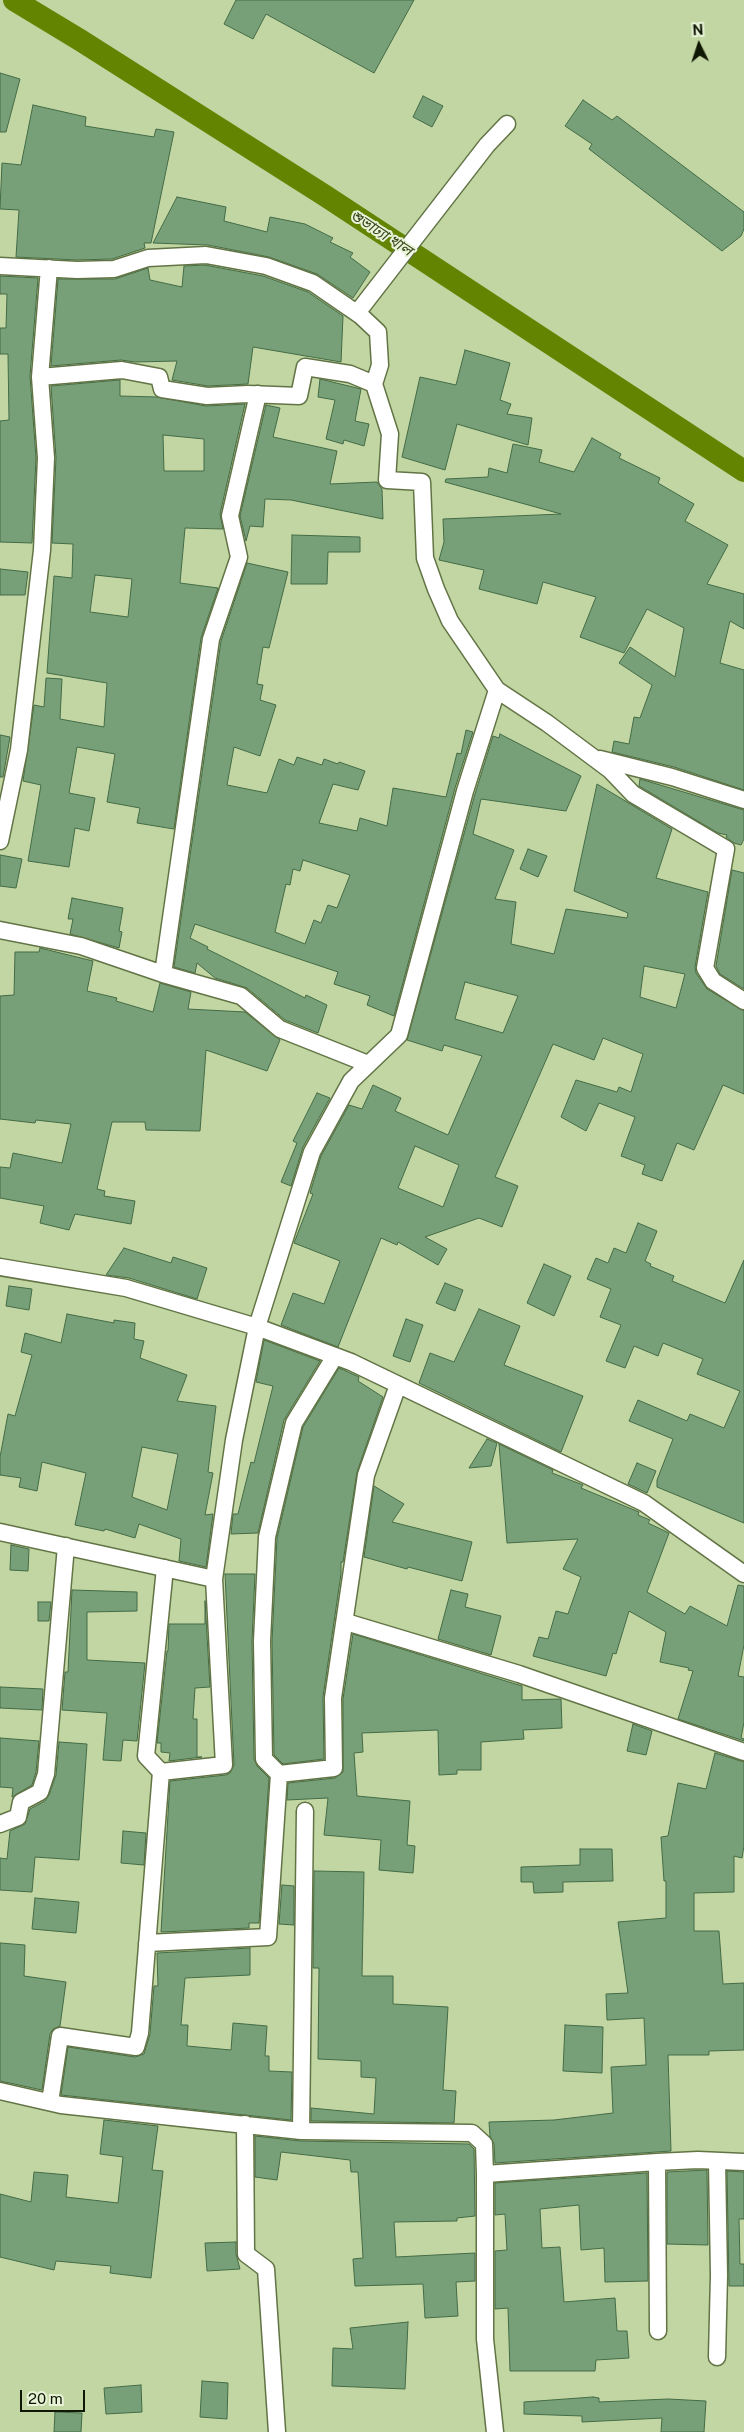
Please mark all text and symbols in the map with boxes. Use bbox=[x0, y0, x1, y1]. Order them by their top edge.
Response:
north arrow bbox=[674, 20, 724, 70]
text: N bbox=[692, 22, 704, 38]
water label: শুভাঢ্যা খাল bbox=[346, 206, 416, 260]
scale bar bbox=[22, 2380, 88, 2412]
text: 20 m bbox=[28, 2390, 63, 2407]

